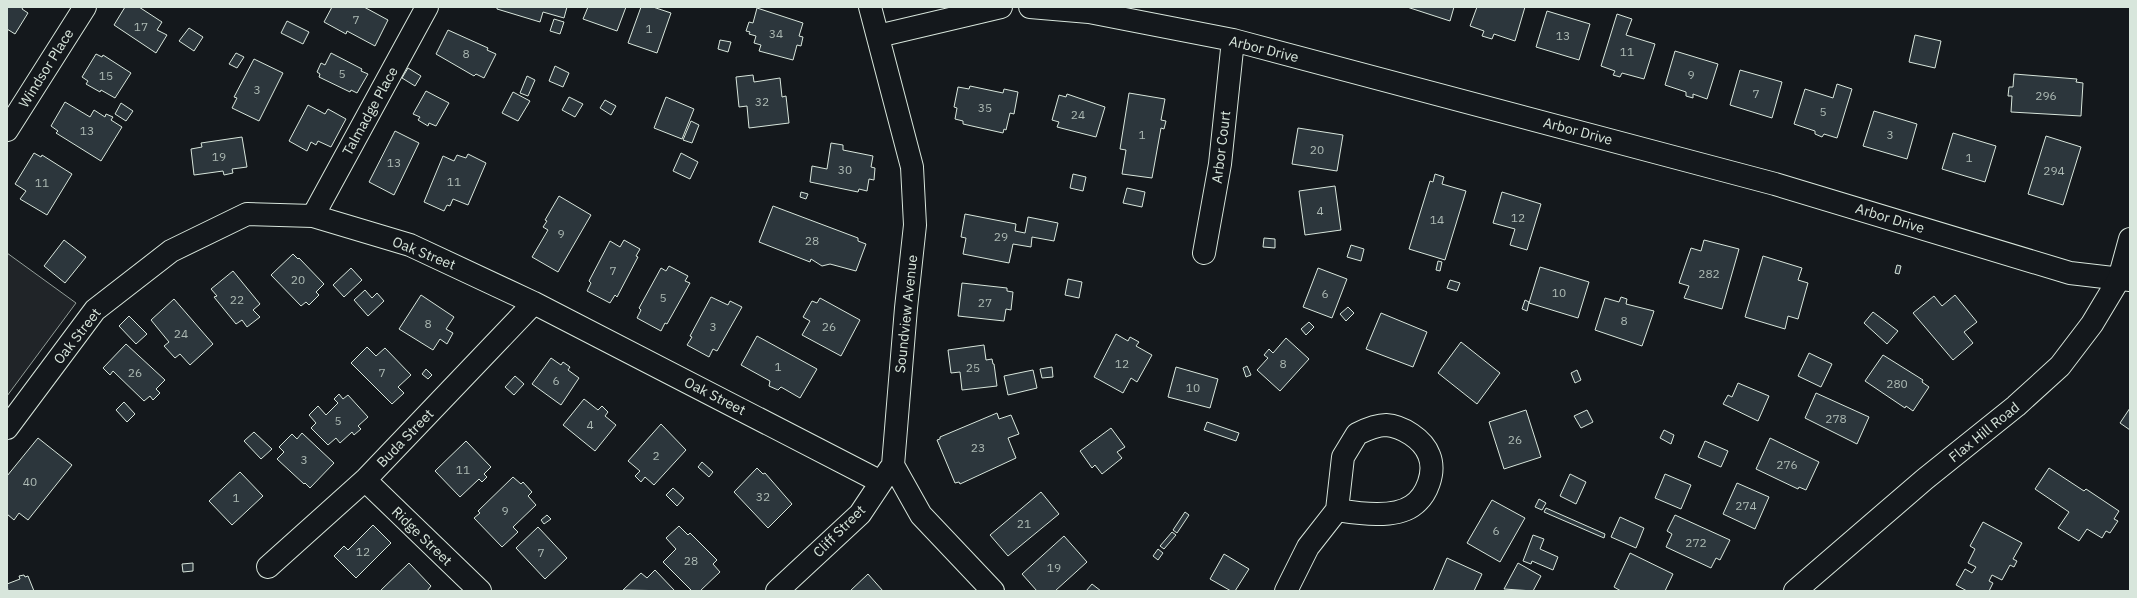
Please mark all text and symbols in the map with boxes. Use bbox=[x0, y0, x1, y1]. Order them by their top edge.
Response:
house number: 7 bbox=[352, 12, 360, 27]
house number: 17 bbox=[134, 19, 148, 34]
house number: 1 bbox=[645, 21, 653, 36]
street label: Windsor Place bbox=[15, 25, 78, 111]
house number: 34 bbox=[769, 26, 783, 41]
house number: 13 bbox=[1556, 28, 1570, 43]
street label: Arbor Drive bbox=[1227, 32, 1301, 66]
house number: 11 bbox=[1620, 44, 1634, 59]
house number: 8 bbox=[462, 46, 470, 61]
street label: Talmadge Place bbox=[338, 63, 402, 159]
house number: 5 bbox=[338, 66, 346, 81]
house number: 9 bbox=[1687, 67, 1695, 82]
house number: 15 bbox=[99, 68, 113, 83]
house number: 3 bbox=[253, 82, 261, 97]
house number: 7 bbox=[1752, 86, 1760, 101]
house number: 296 bbox=[2035, 88, 2057, 103]
house number: 32 bbox=[755, 94, 769, 109]
house number: 35 bbox=[978, 100, 992, 115]
house number: 5 bbox=[1819, 104, 1827, 119]
house number: 24 bbox=[1071, 107, 1085, 122]
street label: Arbor Court bbox=[1208, 110, 1234, 184]
street label: Arbor Drive bbox=[1541, 113, 1615, 149]
house number: 13 bbox=[80, 123, 94, 138]
house number: 1 bbox=[1138, 127, 1146, 142]
house number: 3 bbox=[1886, 127, 1894, 142]
house number: 20 bbox=[1310, 142, 1324, 157]
house number: 19 bbox=[212, 149, 226, 164]
house number: 1 bbox=[1965, 150, 1973, 165]
house number: 13 bbox=[387, 155, 401, 170]
house number: 30 bbox=[838, 162, 852, 177]
house number: 294 bbox=[2043, 163, 2065, 178]
house number: 11 bbox=[447, 174, 461, 189]
house number: 11 bbox=[35, 175, 49, 190]
street label: Arbor Drive bbox=[1853, 199, 1927, 237]
house number: 4 bbox=[1316, 203, 1324, 218]
house number: 12 bbox=[1511, 210, 1525, 225]
house number: 14 bbox=[1430, 212, 1444, 227]
house number: 9 bbox=[557, 226, 565, 241]
house number: 29 bbox=[994, 229, 1008, 244]
street label: Oak Street bbox=[390, 232, 458, 274]
house number: 28 bbox=[805, 233, 819, 248]
street label: Soundview Avenue bbox=[891, 254, 921, 374]
house number: 7 bbox=[609, 263, 617, 278]
house number: 282 bbox=[1698, 266, 1720, 281]
house number: 20 bbox=[291, 272, 305, 287]
house number: 10 bbox=[1552, 285, 1566, 300]
house number: 6 bbox=[1321, 286, 1329, 301]
house number: 5 bbox=[659, 290, 667, 305]
house number: 22 bbox=[230, 292, 244, 307]
house number: 27 bbox=[978, 295, 992, 310]
street label: Oak Street bbox=[49, 304, 105, 368]
house number: 8 bbox=[1620, 313, 1628, 328]
house number: 8 bbox=[424, 316, 432, 331]
house number: 3 bbox=[709, 319, 717, 334]
house number: 26 bbox=[822, 319, 836, 334]
house number: 24 bbox=[174, 326, 188, 341]
house number: 12 bbox=[1115, 356, 1129, 371]
house number: 8 bbox=[1279, 356, 1287, 371]
house number: 1 bbox=[774, 359, 782, 374]
house number: 25 bbox=[966, 360, 980, 375]
house number: 26 bbox=[128, 365, 142, 380]
house number: 7 bbox=[378, 365, 386, 380]
house number: 6 bbox=[552, 373, 560, 388]
street label: Oak Street bbox=[681, 373, 749, 419]
house number: 280 bbox=[1886, 376, 1908, 391]
house number: 10 bbox=[1186, 380, 1200, 395]
street label: Flax Hill Road bbox=[1945, 398, 2023, 466]
street label: Buda Street bbox=[373, 405, 437, 471]
house number: 278 bbox=[1825, 411, 1847, 426]
house number: 5 bbox=[334, 413, 342, 428]
house number: 4 bbox=[586, 417, 594, 432]
house number: 26 bbox=[1508, 432, 1522, 447]
house number: 23 bbox=[971, 440, 985, 455]
house number: 2 bbox=[652, 448, 660, 463]
house number: 3 bbox=[300, 452, 308, 467]
house number: 276 bbox=[1776, 457, 1798, 472]
house number: 11 bbox=[456, 462, 470, 477]
house number: 40 bbox=[23, 474, 37, 489]
house number: 32 bbox=[756, 489, 770, 504]
house number: 1 bbox=[232, 490, 240, 505]
house number: 274 bbox=[1735, 498, 1757, 513]
street label: Cliff Street bbox=[809, 501, 869, 561]
street label: Ridge Street bbox=[388, 503, 456, 569]
house number: 9 bbox=[501, 503, 509, 518]
house number: 21 bbox=[1017, 516, 1031, 531]
house number: 6 bbox=[1492, 523, 1500, 538]
house number: 272 bbox=[1685, 535, 1707, 550]
house number: 12 bbox=[356, 544, 370, 559]
house number: 7 bbox=[537, 545, 545, 560]
house number: 28 bbox=[684, 553, 698, 568]
house number: 19 bbox=[1047, 560, 1061, 575]

